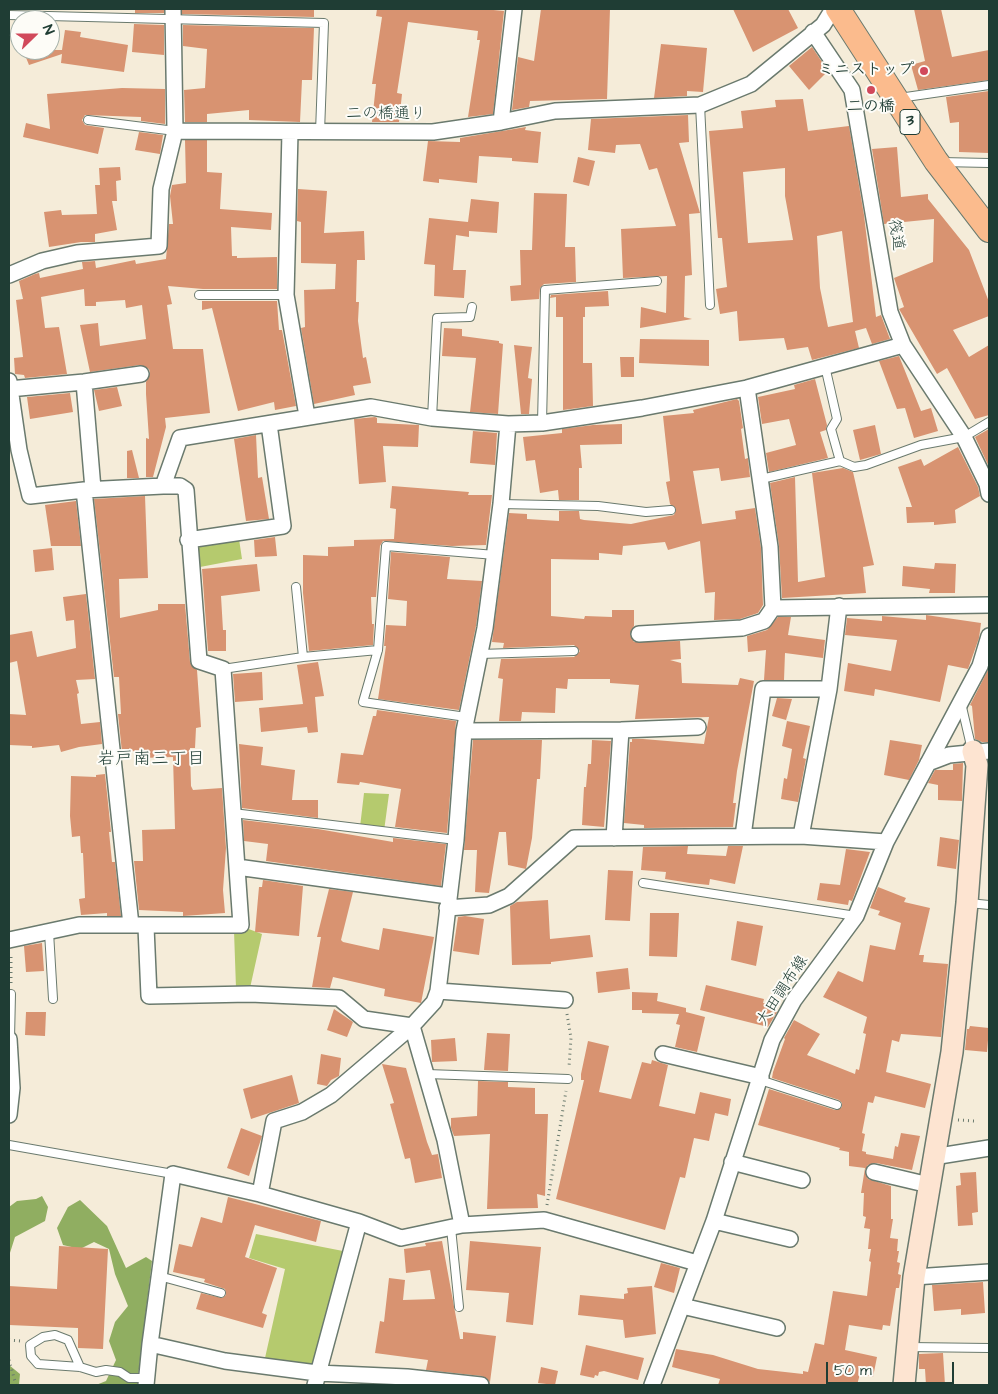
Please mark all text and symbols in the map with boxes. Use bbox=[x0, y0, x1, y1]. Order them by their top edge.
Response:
north arrow bbox=[10, 10, 60, 60]
text: N bbox=[37, 22, 59, 38]
place label: ミニストップ bbox=[818, 61, 914, 81]
marker: ミニストップ bbox=[918, 65, 930, 77]
marker: 二の橋 bbox=[865, 84, 877, 96]
place label: 二の橋 bbox=[847, 98, 895, 118]
street label: 二の橋通り bbox=[346, 105, 426, 125]
road number: 3 bbox=[900, 110, 920, 134]
street label: 筏道 bbox=[883, 218, 907, 252]
district label: 岩戸南三丁目 bbox=[97, 749, 205, 771]
street label: 大田調布線 bbox=[753, 952, 813, 1030]
scale bar bbox=[828, 1352, 956, 1384]
text: 50 m bbox=[834, 1360, 872, 1381]

